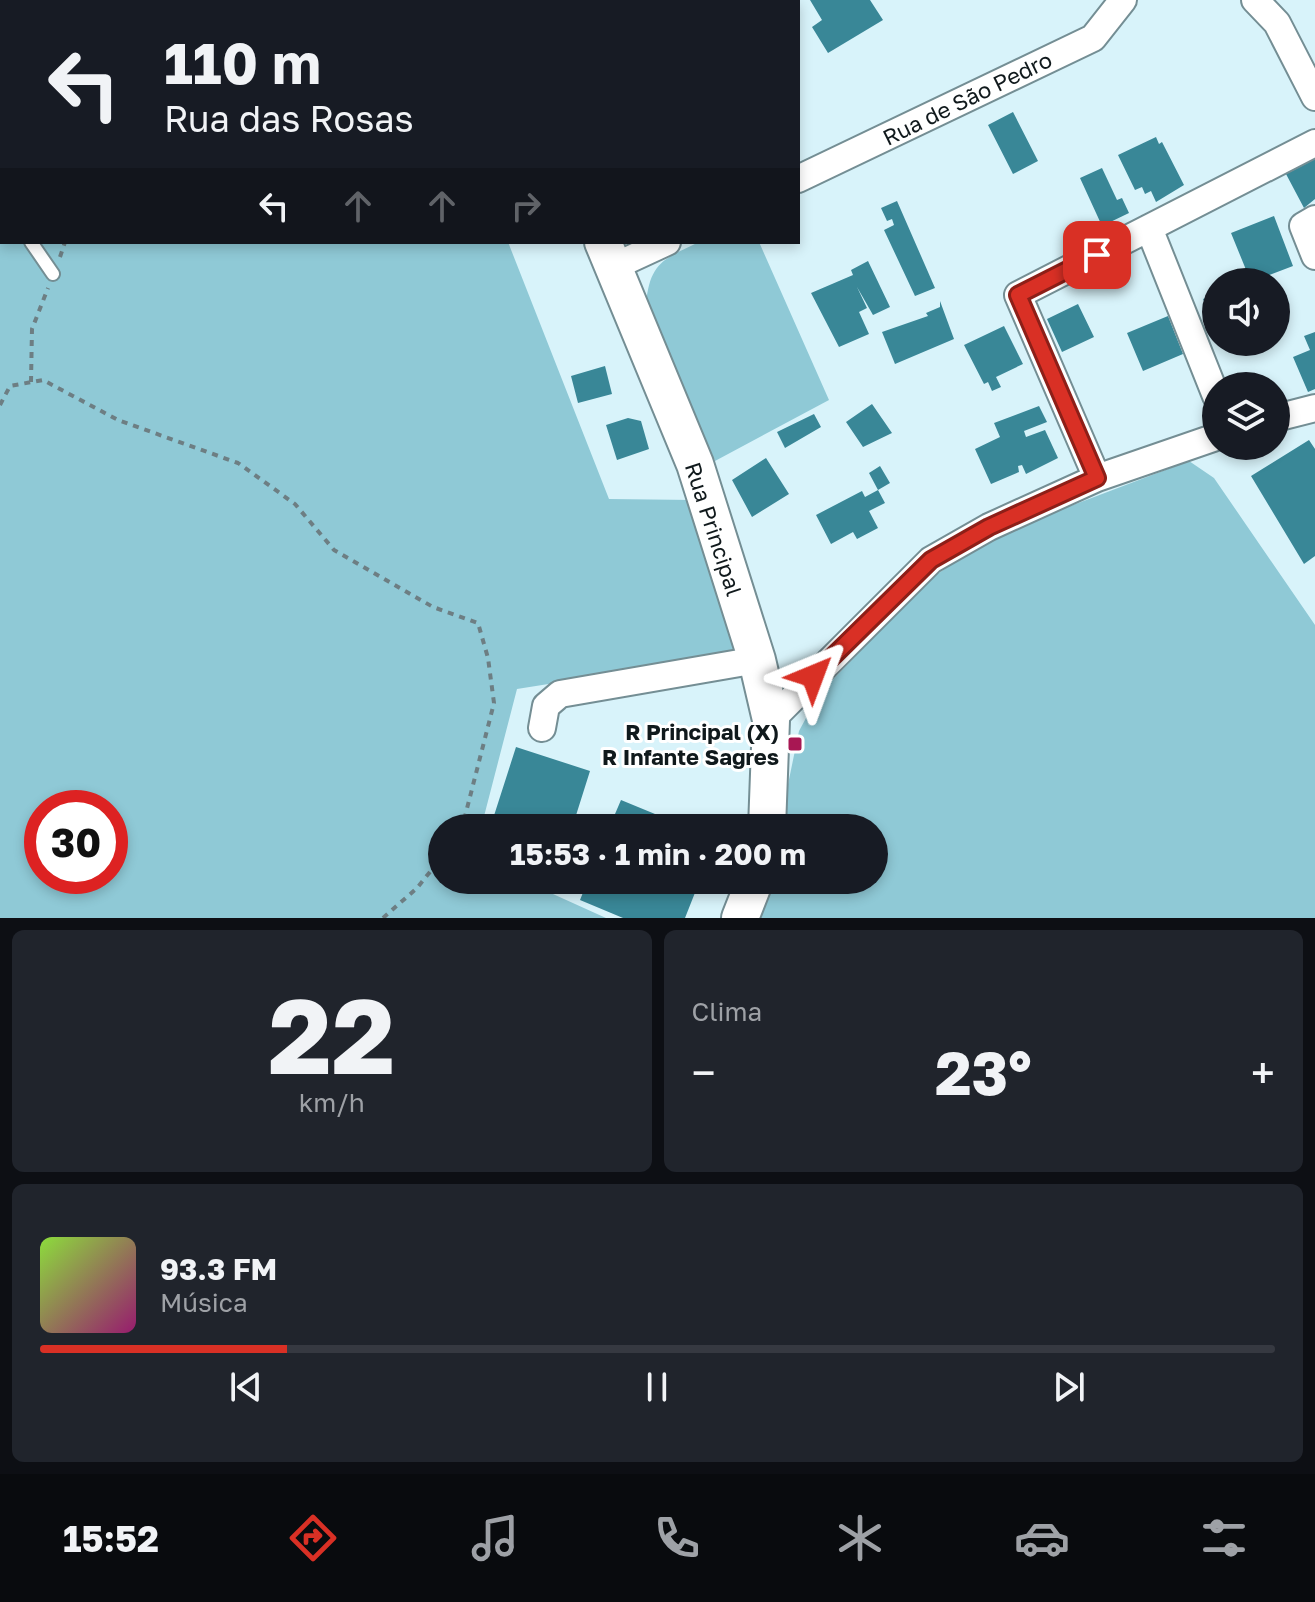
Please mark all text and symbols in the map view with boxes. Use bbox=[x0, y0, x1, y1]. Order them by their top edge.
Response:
text: 110 m bbox=[164, 29, 321, 96]
icon: left bbox=[32, 32, 136, 136]
street label: Rua de São Pedro bbox=[878, 45, 1056, 151]
text: Rua das Rosas bbox=[164, 97, 414, 140]
icon: left bbox=[252, 184, 296, 228]
icon: ahead bbox=[336, 184, 380, 228]
icon: ahead bbox=[420, 184, 464, 228]
icon: right bbox=[504, 184, 548, 228]
pin bbox=[1063, 221, 1131, 289]
icon: arrive bbox=[1075, 233, 1119, 277]
map controls bbox=[1202, 268, 1290, 460]
button: sound bbox=[1202, 268, 1290, 356]
button: layers bbox=[1202, 372, 1290, 460]
street label: Rua Principal bbox=[680, 459, 748, 599]
position arrow bbox=[771, 634, 855, 718]
place label: R Principal (X) R Infante Sagres bbox=[602, 718, 779, 770]
marker: R Principal (X) R Infante Sagres bbox=[786, 735, 804, 753]
speed limit sign: 30 bbox=[24, 790, 128, 894]
text: 15:53 · 1 min · 200 m bbox=[510, 836, 806, 872]
text: 22 bbox=[268, 972, 395, 1097]
text: Clima bbox=[692, 996, 762, 1027]
text: 23° bbox=[935, 1036, 1032, 1108]
text: − bbox=[692, 1046, 716, 1099]
text: + bbox=[1251, 1046, 1275, 1099]
text: km/h bbox=[299, 1087, 365, 1118]
text: 93.3 FM bbox=[160, 1251, 277, 1287]
text: Música bbox=[160, 1287, 248, 1318]
icon: previous bbox=[224, 1365, 268, 1409]
icon: pause bbox=[635, 1365, 679, 1409]
icon: next bbox=[1047, 1365, 1091, 1409]
icon: directions bbox=[285, 1510, 341, 1566]
icon: music bbox=[467, 1510, 523, 1566]
icon: phone bbox=[649, 1510, 705, 1566]
icon: climate bbox=[832, 1510, 888, 1566]
icon: car bbox=[1014, 1510, 1070, 1566]
icon: filters bbox=[1196, 1510, 1252, 1566]
text: 15:52 bbox=[63, 1517, 159, 1560]

